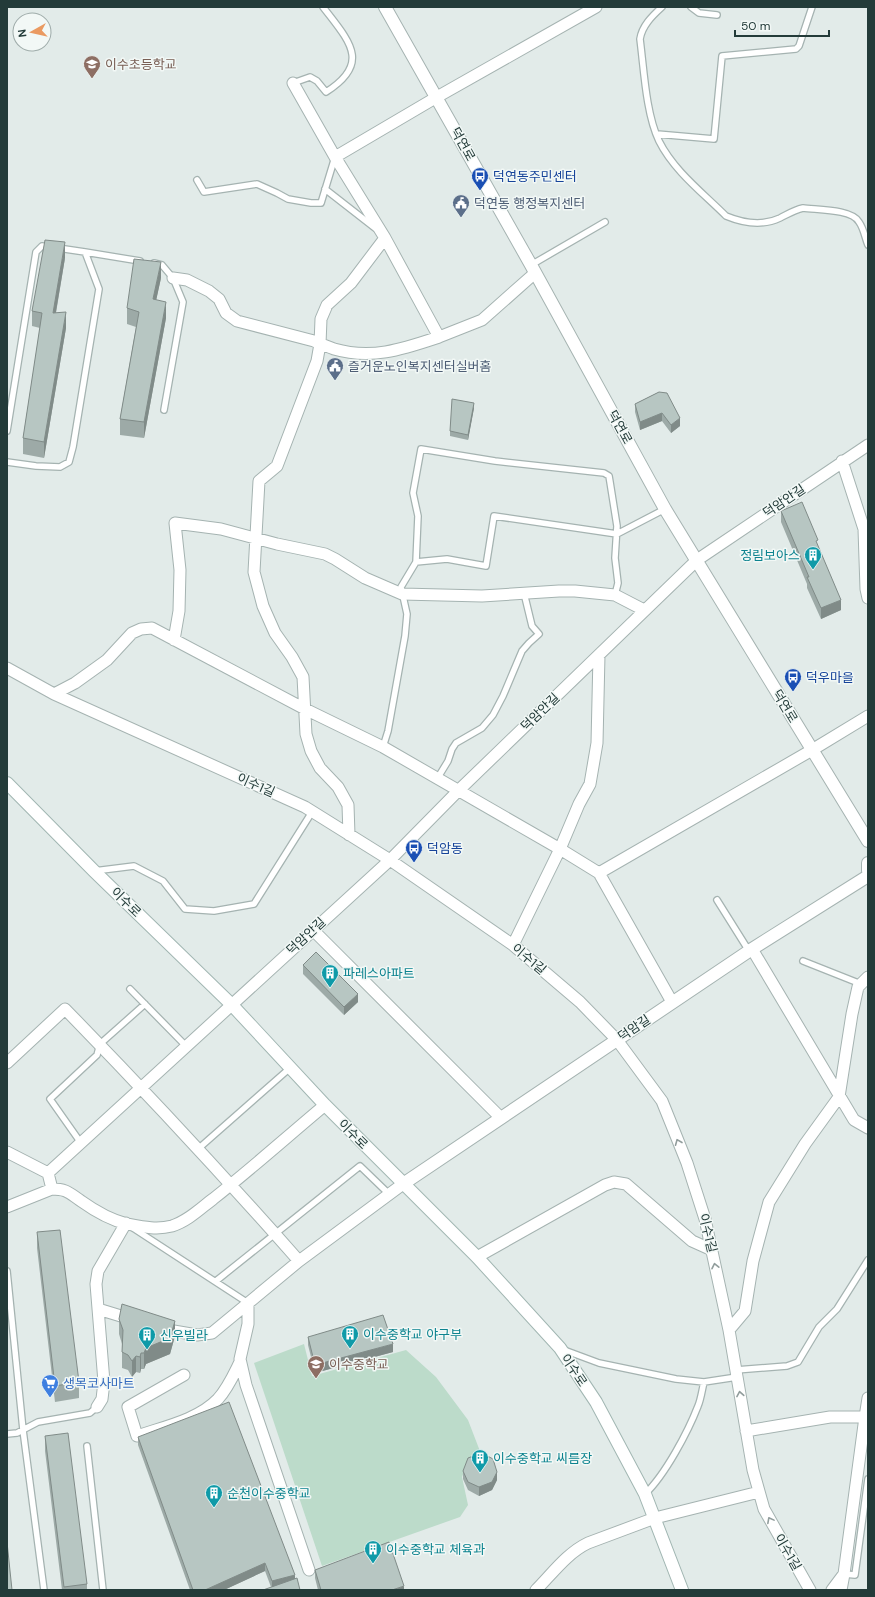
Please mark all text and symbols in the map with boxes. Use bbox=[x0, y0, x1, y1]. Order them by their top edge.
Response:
north arrow bbox=[12, 12, 52, 52]
scale bar bbox=[735, 12, 829, 38]
text: 50 m bbox=[741, 18, 770, 34]
text: N bbox=[15, 28, 30, 38]
school or university icon: 이수초등학교 bbox=[82, 54, 102, 79]
place label: 이수초등학교 bbox=[105, 56, 177, 73]
street label: 덕연로 bbox=[447, 124, 479, 164]
bus stop icon: 덕연동주민센터 bbox=[470, 166, 490, 191]
place label: 덕연동주민센터 bbox=[493, 168, 577, 185]
public building icon: 덕연동 행정복지센터 bbox=[451, 193, 471, 218]
place label: 덕연동 행정복지센터 bbox=[474, 195, 585, 212]
public building icon: 즐거운노인복지센터실버홈 bbox=[325, 356, 345, 381]
place label: 즐거운노인복지센터실버홈 bbox=[348, 358, 492, 375]
street label: 덕연로 bbox=[604, 407, 636, 447]
street label: 덕암안길 bbox=[759, 481, 809, 521]
building icon: 정림보아스 bbox=[803, 545, 823, 570]
place label: 정림보아스 bbox=[740, 547, 800, 564]
bus stop icon: 덕우마을 bbox=[783, 667, 803, 692]
place label: 덕우마을 bbox=[806, 669, 854, 686]
street label: 덕연로 bbox=[768, 686, 802, 726]
street label: 덕암안길 bbox=[517, 689, 563, 735]
street label: 이수1길 bbox=[234, 769, 278, 801]
bus stop icon: 덕암동 bbox=[404, 838, 424, 863]
place label: 덕암동 bbox=[427, 840, 463, 857]
street label: 이수로 bbox=[107, 883, 145, 921]
street label: 덕암안길 bbox=[283, 913, 329, 959]
street label: 이수1길 bbox=[508, 940, 550, 978]
building icon: 파레스아파트 bbox=[320, 963, 340, 988]
place label: 파레스아파트 bbox=[343, 965, 415, 982]
street label: 덕암길 bbox=[614, 1011, 654, 1045]
street label: 이수로 bbox=[334, 1115, 372, 1153]
one-way arrow bbox=[675, 1138, 683, 1145]
street label: 이수1길 bbox=[695, 1212, 721, 1254]
one-way arrow bbox=[712, 1263, 720, 1269]
building icon: 이수중학교 야구부 bbox=[340, 1324, 360, 1349]
building icon: 신우빌라 bbox=[137, 1325, 157, 1350]
place label: 이수중학교 야구부 bbox=[363, 1326, 462, 1343]
place label: 신우빌라 bbox=[160, 1327, 208, 1344]
street label: 이수로 bbox=[557, 1350, 591, 1390]
school or university icon: 이수중학교 bbox=[306, 1354, 326, 1379]
place label: 이수중학교 bbox=[329, 1356, 389, 1373]
supermarket icon: 생목코사마트 bbox=[40, 1373, 60, 1398]
place label: 생목코사마트 bbox=[63, 1375, 135, 1392]
one-way arrow bbox=[736, 1391, 745, 1397]
building icon: 이수중학교 씨름장 bbox=[470, 1448, 490, 1473]
place label: 이수중학교 씨름장 bbox=[493, 1450, 592, 1467]
building icon: 순천이수중학교 bbox=[204, 1483, 224, 1508]
place label: 순천이수중학교 bbox=[227, 1485, 311, 1502]
one-way arrow bbox=[767, 1516, 775, 1524]
street label: 이수1길 bbox=[771, 1530, 805, 1574]
building icon: 이수중학교 체육과 bbox=[363, 1539, 383, 1564]
place label: 이수중학교 체육과 bbox=[386, 1541, 485, 1558]

